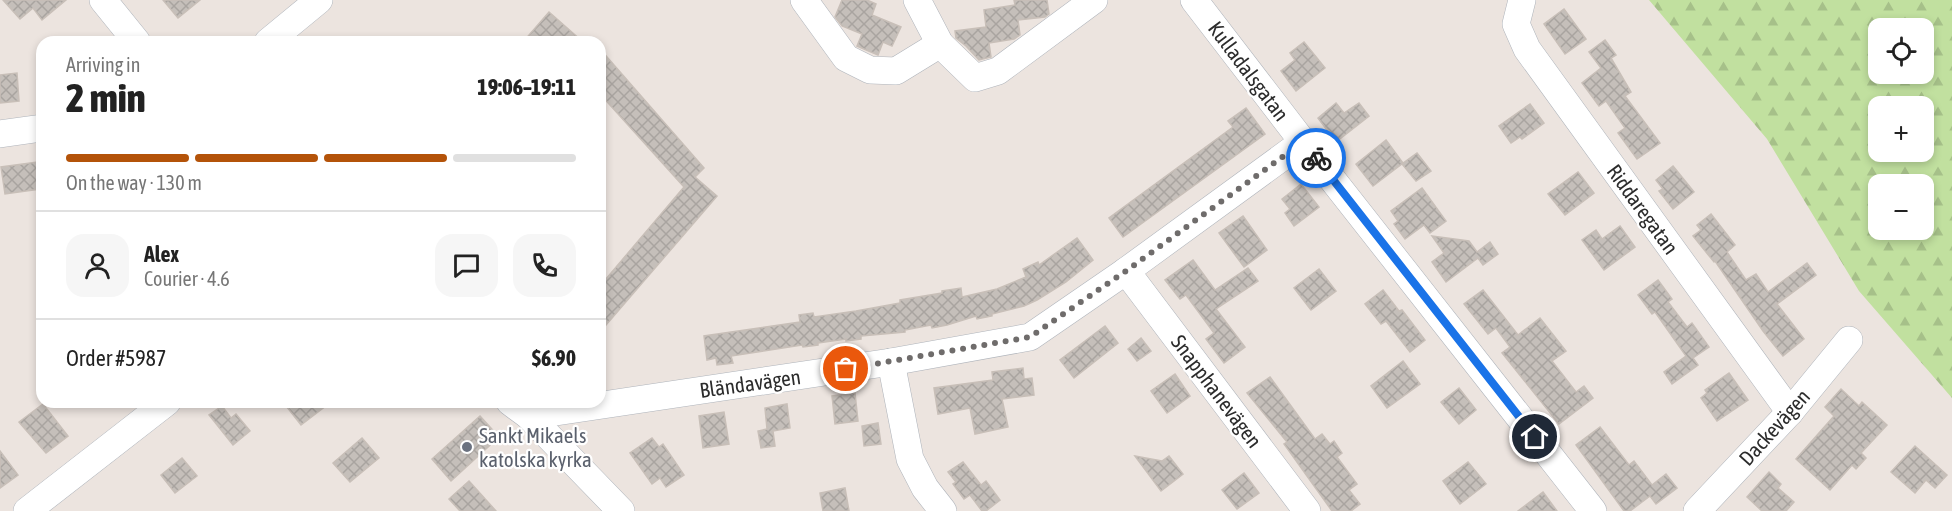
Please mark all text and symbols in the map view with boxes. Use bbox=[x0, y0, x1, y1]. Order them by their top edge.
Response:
street label: Kulladalsgatan bbox=[1204, 17, 1294, 125]
map controls bbox=[1868, 18, 1934, 240]
button: locate bbox=[1868, 18, 1934, 84]
text: Arriving in bbox=[66, 53, 140, 76]
text: 19:06–19:11 bbox=[477, 74, 576, 100]
text: 2 min bbox=[66, 76, 146, 120]
button: + bbox=[1868, 96, 1934, 162]
courier bbox=[1286, 128, 1346, 188]
icon: bike bbox=[1300, 142, 1333, 175]
street label: Riddaregatan bbox=[1602, 159, 1684, 259]
text: On the way · 130 m bbox=[66, 171, 202, 194]
button: − bbox=[1868, 174, 1934, 240]
button: person bbox=[66, 234, 129, 297]
button: chat bbox=[435, 234, 498, 297]
button: phone bbox=[513, 234, 576, 297]
text: Alex bbox=[144, 241, 179, 267]
text: Courier · 4.6 bbox=[144, 267, 230, 290]
street label: Snapphanevägen bbox=[1167, 330, 1267, 452]
pin bbox=[820, 343, 871, 394]
text: Order #5987 bbox=[66, 345, 166, 371]
text: $6.90 bbox=[532, 345, 576, 371]
icon: bag bbox=[829, 352, 862, 385]
street label: Bländavägen bbox=[698, 364, 802, 402]
street label: Dackevägen bbox=[1734, 384, 1814, 470]
pin bbox=[1509, 411, 1560, 462]
icon: home bbox=[1518, 420, 1551, 453]
place label: Sankt Mikaels katolska kyrka bbox=[479, 423, 592, 471]
marker: Sankt Mikaels katolska kyrka bbox=[460, 440, 474, 454]

